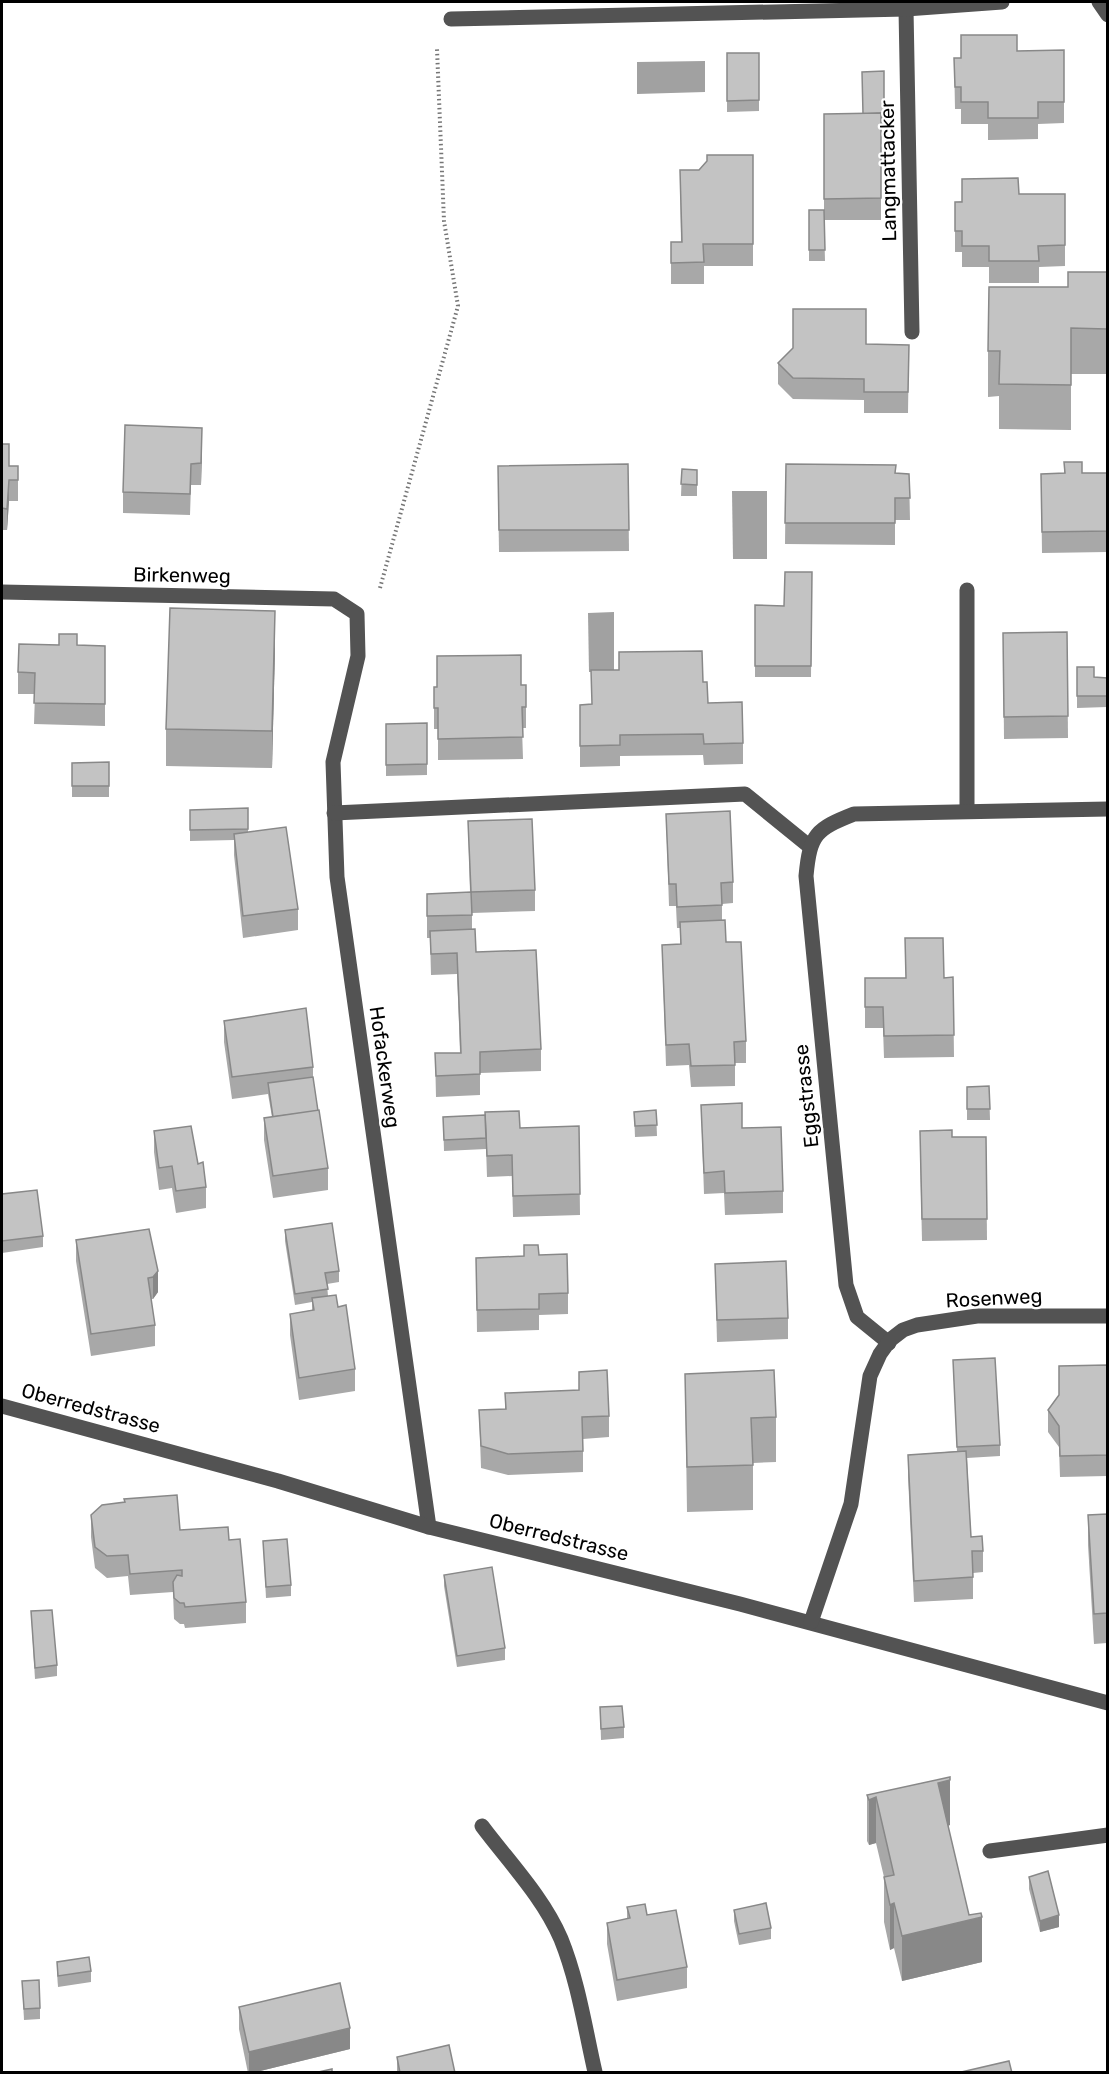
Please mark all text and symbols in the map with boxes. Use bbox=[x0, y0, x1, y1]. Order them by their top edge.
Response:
street label: Langmattacker bbox=[875, 100, 901, 242]
street label: Birkenweg bbox=[133, 562, 231, 588]
street label: Hofackerweg bbox=[365, 1005, 405, 1129]
street label: Eggstrasse bbox=[789, 1043, 823, 1149]
street label: Rosenweg bbox=[945, 1283, 1043, 1313]
street label: Oberredstrasse bbox=[19, 1378, 163, 1438]
street label: Oberredstrasse bbox=[487, 1508, 631, 1566]

